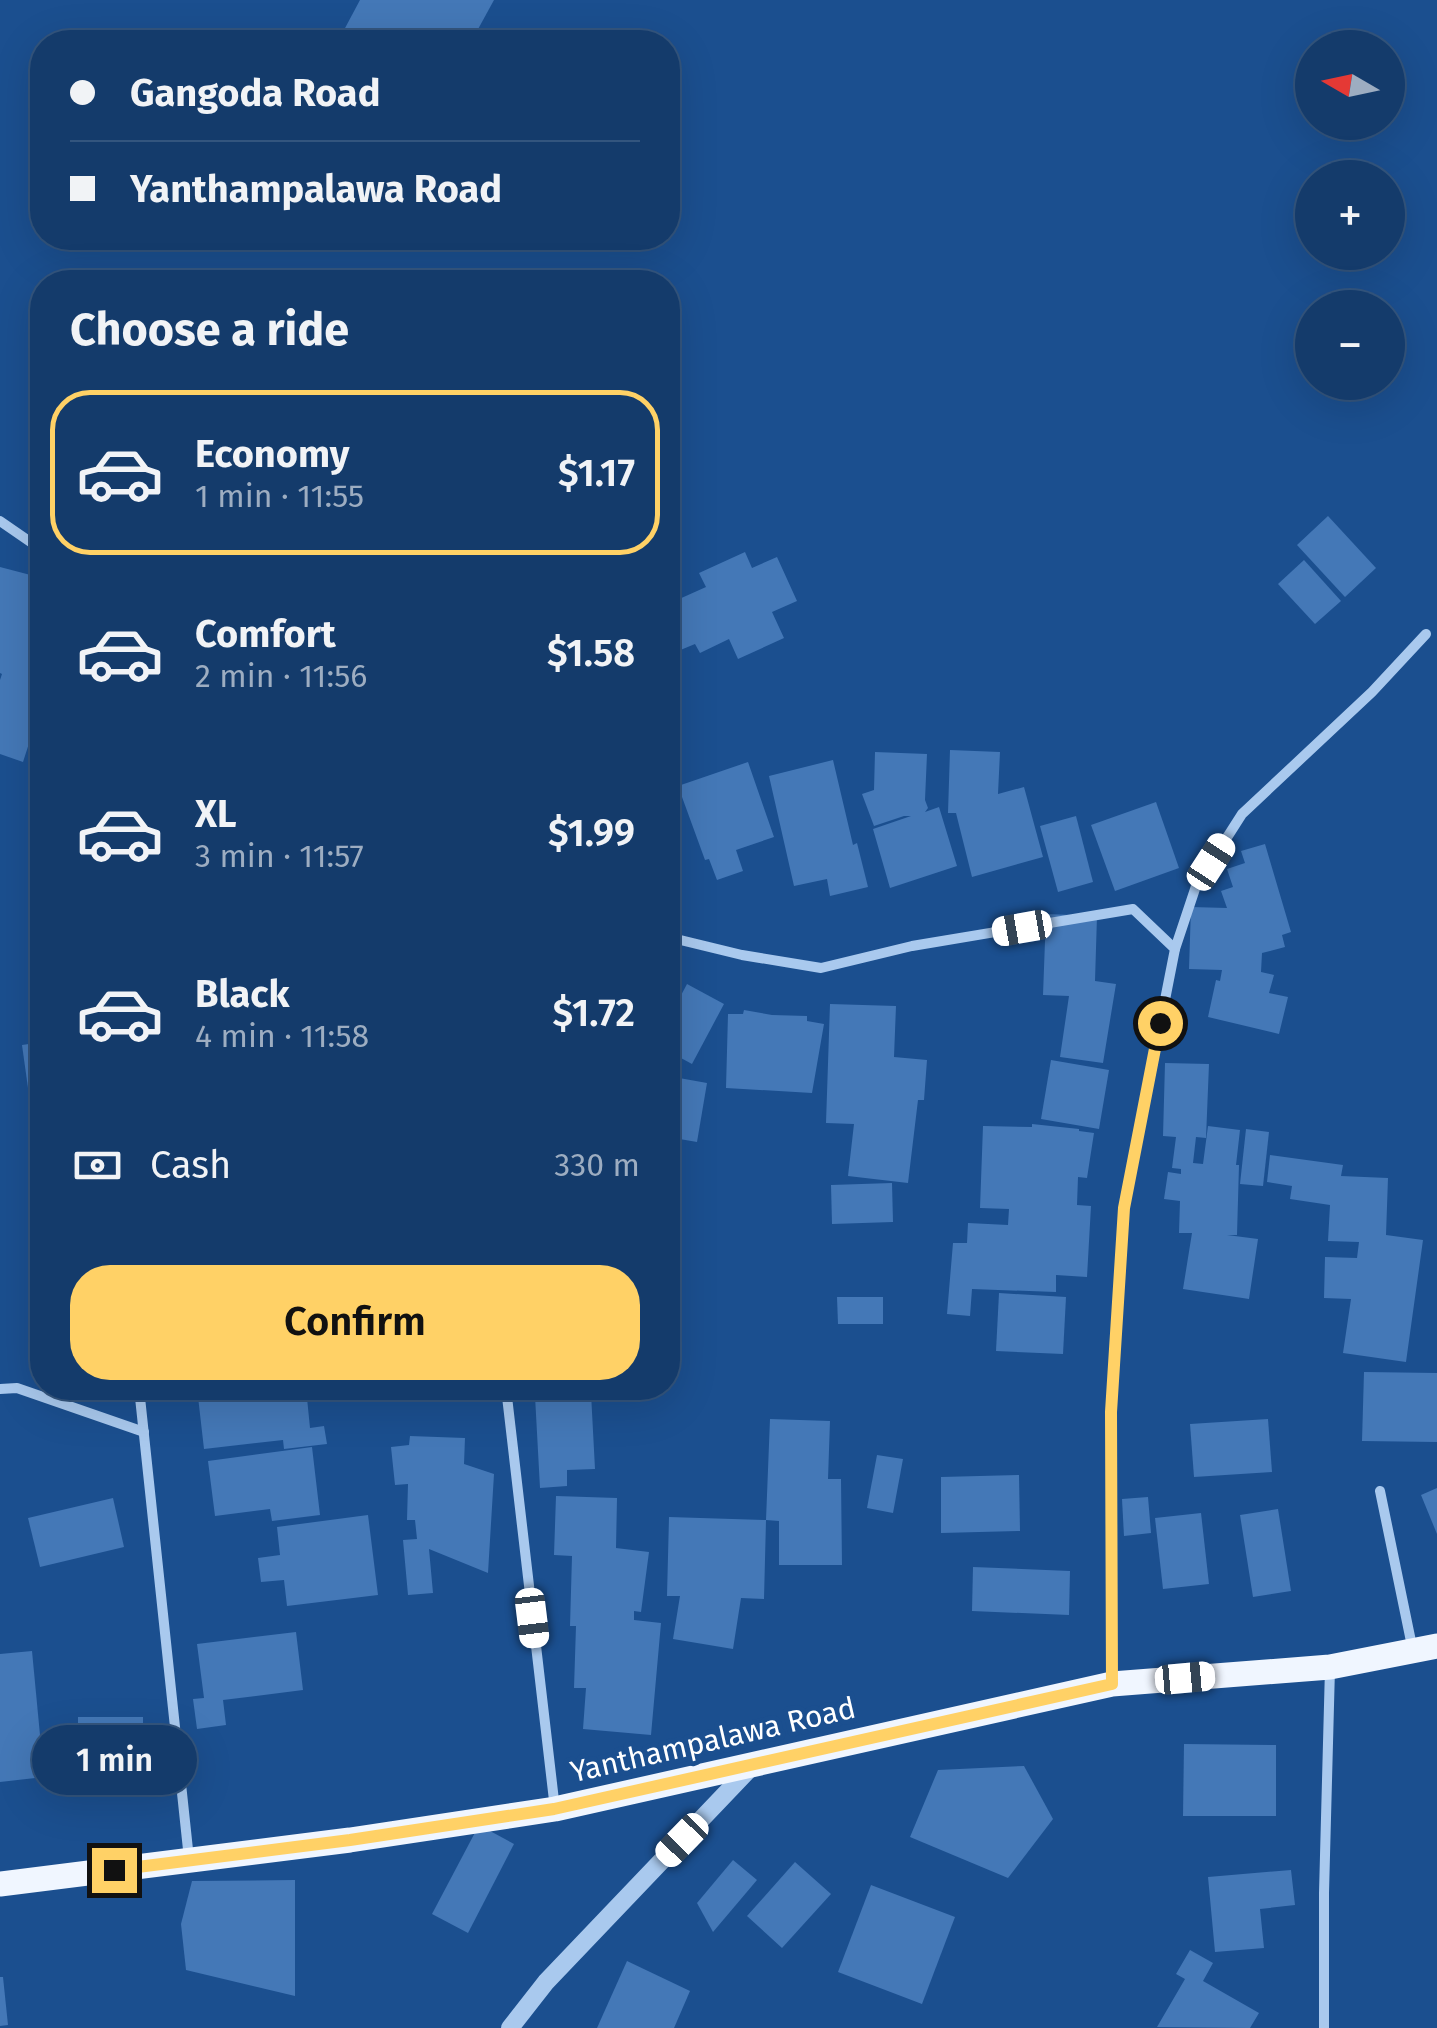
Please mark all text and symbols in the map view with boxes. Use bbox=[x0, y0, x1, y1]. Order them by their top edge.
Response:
north arrow bbox=[1295, 30, 1405, 140]
map controls bbox=[1295, 30, 1405, 400]
text: Gangoda Road bbox=[130, 70, 381, 116]
button: + bbox=[1295, 160, 1405, 270]
text: Yanthampalawa Road bbox=[130, 166, 502, 212]
button: − bbox=[1295, 290, 1405, 400]
text: Choose a ride bbox=[70, 303, 349, 357]
icon: car bbox=[75, 428, 165, 518]
text: Economy bbox=[195, 431, 350, 477]
text: $1.17 bbox=[558, 450, 635, 496]
text: 1 min · 11:55 bbox=[195, 477, 364, 515]
icon: car bbox=[75, 608, 165, 698]
text: Comfort bbox=[195, 611, 336, 657]
text: $1.58 bbox=[547, 630, 635, 676]
text: 2 min · 11:56 bbox=[195, 657, 367, 695]
icon: car bbox=[75, 788, 165, 878]
text: XL bbox=[195, 791, 237, 837]
text: $1.99 bbox=[548, 810, 635, 856]
car bbox=[1182, 829, 1240, 895]
text: 3 min · 11:57 bbox=[195, 837, 364, 875]
car bbox=[990, 908, 1054, 948]
icon: car bbox=[75, 968, 165, 1058]
text: Black bbox=[195, 971, 290, 1017]
text: $1.72 bbox=[553, 990, 635, 1036]
route start bbox=[1138, 1001, 1183, 1046]
text: 4 min · 11:58 bbox=[195, 1017, 369, 1055]
icon: cash bbox=[70, 1138, 125, 1193]
text: Cash bbox=[150, 1142, 231, 1188]
text: 330 m bbox=[554, 1146, 640, 1184]
button: Confirm bbox=[70, 1265, 640, 1380]
car bbox=[513, 1586, 551, 1650]
car bbox=[1154, 1660, 1216, 1696]
street label: Yanthampalawa Road bbox=[567, 1690, 859, 1790]
callout: 1 min bbox=[32, 1725, 196, 1795]
text: 1 min bbox=[76, 1741, 153, 1779]
car bbox=[650, 1808, 714, 1872]
route end bbox=[92, 1848, 137, 1893]

